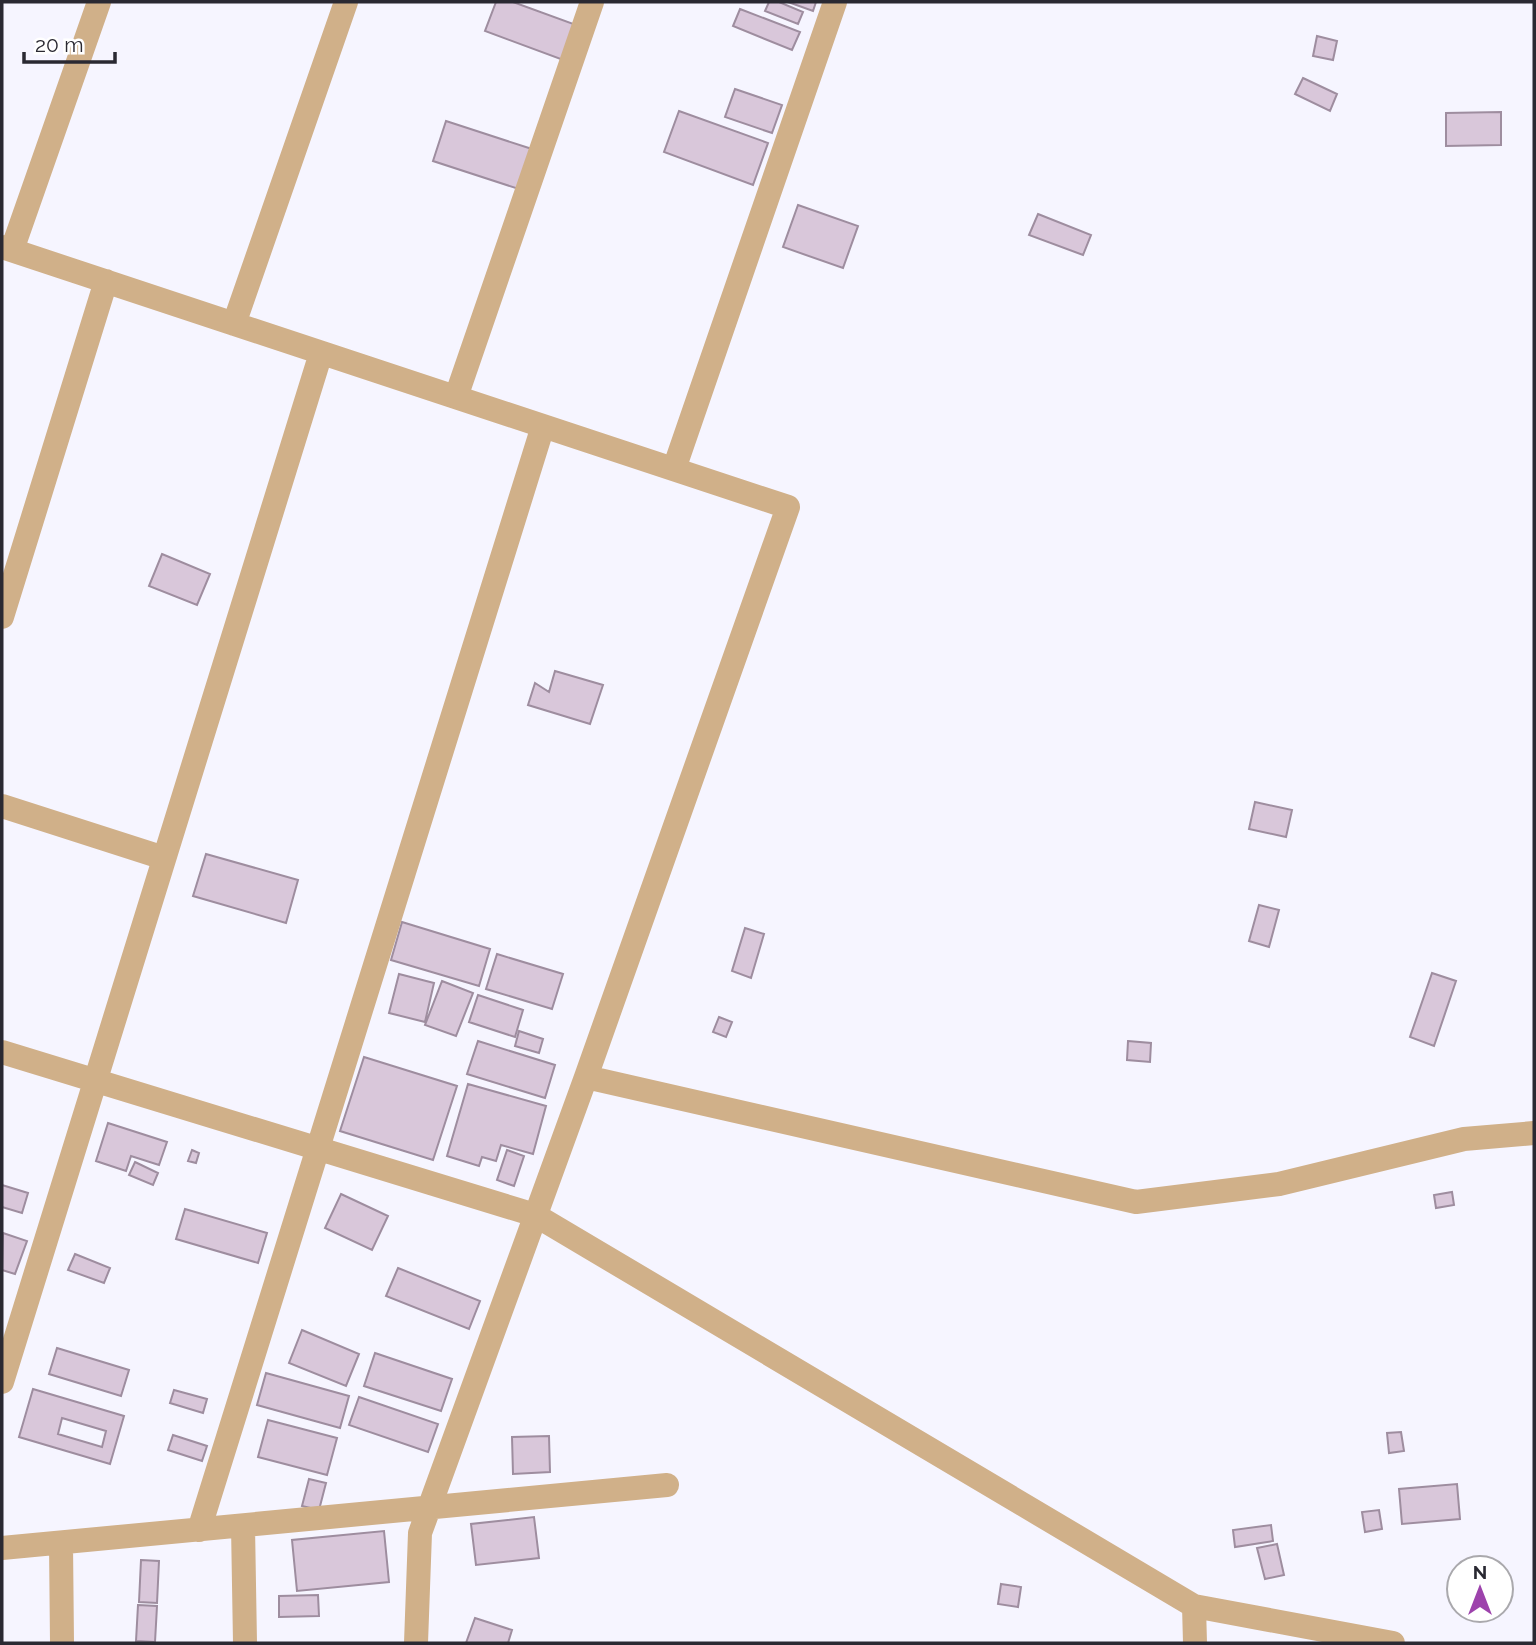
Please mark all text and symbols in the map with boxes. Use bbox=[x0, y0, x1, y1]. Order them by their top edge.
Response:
scale bar bbox=[24, 21, 116, 65]
text: 20 m bbox=[35, 32, 83, 57]
north arrow bbox=[1445, 1554, 1515, 1624]
text: N bbox=[1473, 1561, 1487, 1583]

